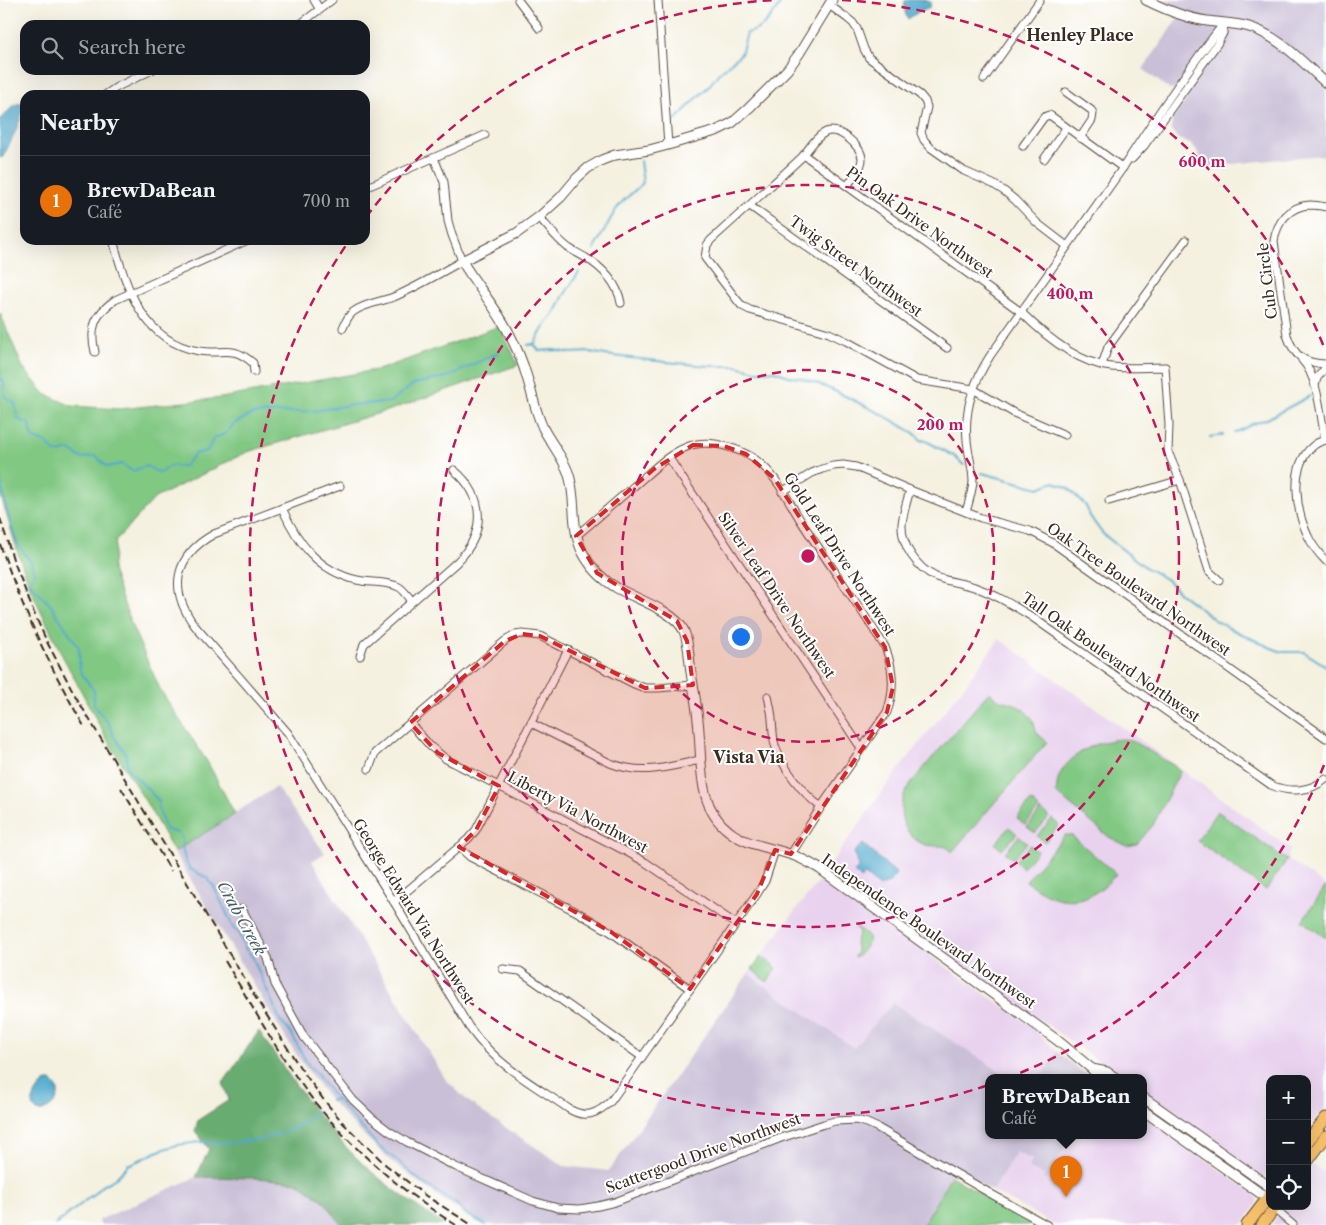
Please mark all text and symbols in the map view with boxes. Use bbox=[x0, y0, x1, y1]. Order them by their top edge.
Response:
search box bbox=[20, 20, 370, 75]
district label: Henley Place bbox=[1026, 25, 1134, 45]
icon: search bbox=[38, 34, 66, 62]
text: Search here bbox=[78, 36, 186, 59]
text: Nearby bbox=[40, 110, 119, 135]
text: 600 m bbox=[1179, 152, 1225, 171]
street label: Pin Oak Drive Northwest bbox=[843, 162, 998, 282]
text: BrewDaBean bbox=[87, 179, 216, 202]
text: 1 bbox=[52, 191, 60, 211]
text: 700 m bbox=[303, 191, 350, 211]
text: Café bbox=[87, 202, 122, 222]
street label: Twig Street Northwest bbox=[786, 211, 927, 321]
street label: Cub Circle bbox=[1253, 242, 1281, 320]
text: 400 m bbox=[1047, 284, 1093, 303]
text: 200 m bbox=[917, 415, 963, 434]
street label: Gold Leaf Drive Northwest bbox=[780, 469, 900, 640]
street label: Silver Leaf Drive Northwest bbox=[714, 508, 840, 682]
street label: Oak Tree Boulevard Northwest bbox=[1043, 518, 1235, 660]
centre of rings bbox=[799, 547, 817, 565]
street label: Tall Oak Boulevard Northwest bbox=[1018, 588, 1205, 726]
your location bbox=[728, 624, 754, 650]
district label: Vista Via bbox=[712, 747, 785, 767]
street label: Liberty Via Northwest bbox=[505, 767, 652, 857]
street label: George Edward Via Northwest bbox=[349, 815, 479, 1008]
street label: Independence Boulevard Northwest bbox=[818, 849, 1040, 1013]
water label: Crab Creek bbox=[213, 877, 271, 959]
popup bbox=[985, 1074, 1147, 1139]
map controls bbox=[1266, 1075, 1311, 1210]
button: + bbox=[1266, 1075, 1311, 1120]
text: BrewDaBean bbox=[1002, 1085, 1130, 1108]
text: Café bbox=[1002, 1108, 1037, 1128]
street label: Scattergood Drive Northwest bbox=[603, 1109, 804, 1197]
button: − bbox=[1266, 1120, 1311, 1165]
pin: 1 bbox=[1050, 1156, 1082, 1197]
button: locate bbox=[1266, 1165, 1311, 1210]

